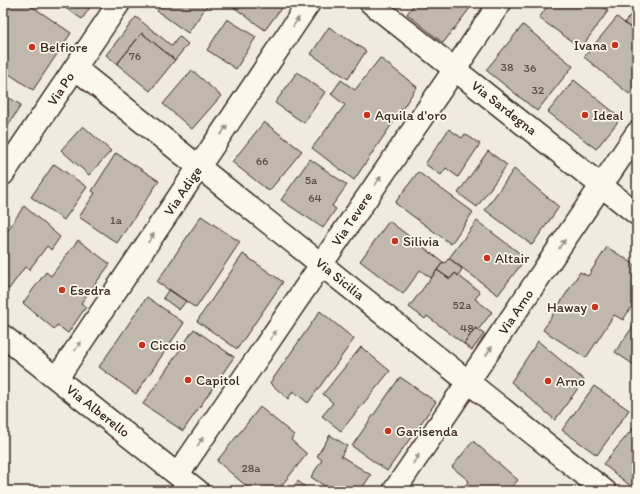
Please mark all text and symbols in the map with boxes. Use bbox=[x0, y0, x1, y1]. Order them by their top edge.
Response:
one-way arrow bbox=[292, 17, 300, 28]
place label: Ivana bbox=[574, 37, 607, 54]
place label: Belfiore bbox=[40, 39, 88, 56]
marker: Ivana bbox=[610, 40, 620, 50]
marker: Belfiore bbox=[27, 42, 37, 52]
house number: 76 bbox=[129, 49, 141, 63]
house number: 38 bbox=[500, 60, 514, 74]
house number: 36 bbox=[524, 61, 536, 75]
street label: Via Po bbox=[44, 69, 78, 109]
street label: Via Sardegna bbox=[468, 77, 540, 139]
house number: 32 bbox=[532, 83, 545, 97]
place label: Aquila d'oro bbox=[375, 107, 447, 124]
place label: Ideal bbox=[593, 107, 623, 124]
marker: Aquila d'oro bbox=[362, 110, 372, 120]
marker: Ideal bbox=[580, 110, 590, 120]
one-way arrow bbox=[220, 125, 228, 136]
house number: 66 bbox=[256, 154, 268, 168]
street label: Via Adige bbox=[160, 163, 206, 219]
house number: 5a bbox=[305, 173, 318, 187]
one-way arrow bbox=[374, 176, 382, 186]
street label: Via Tevere bbox=[328, 188, 376, 249]
house number: 64 bbox=[308, 191, 322, 205]
house number: 1a bbox=[110, 213, 123, 227]
one-way arrow bbox=[147, 233, 155, 243]
place label: Silivia bbox=[403, 233, 440, 250]
marker: Silivia bbox=[390, 236, 400, 246]
one-way arrow bbox=[558, 238, 566, 249]
place label: Altair bbox=[495, 250, 530, 267]
marker: Altair bbox=[482, 253, 492, 263]
street label: Via Sicilia bbox=[312, 254, 369, 304]
place label: Esedra bbox=[70, 282, 111, 299]
marker: Esedra bbox=[57, 285, 67, 295]
street label: Via Arno bbox=[495, 286, 537, 338]
house number: 52a bbox=[453, 298, 472, 312]
place label: Haway bbox=[547, 299, 587, 316]
marker: Haway bbox=[590, 302, 600, 312]
house number: 48 bbox=[460, 321, 474, 335]
one-way arrow bbox=[269, 330, 277, 340]
place label: Ciccio bbox=[150, 337, 186, 354]
one-way arrow bbox=[75, 340, 82, 352]
marker: Ciccio bbox=[137, 340, 147, 350]
one-way arrow bbox=[485, 346, 493, 357]
place label: Capitol bbox=[196, 372, 240, 389]
place label: Arno bbox=[556, 373, 585, 390]
marker: Capitol bbox=[183, 375, 193, 385]
marker: Arno bbox=[543, 376, 553, 386]
street label: Via Alberello bbox=[63, 381, 133, 441]
place label: Garisenda bbox=[396, 423, 459, 440]
marker: Garisenda bbox=[383, 426, 393, 436]
one-way arrow bbox=[196, 437, 204, 447]
one-way arrow bbox=[412, 454, 420, 464]
house number: 28a bbox=[241, 461, 261, 475]

